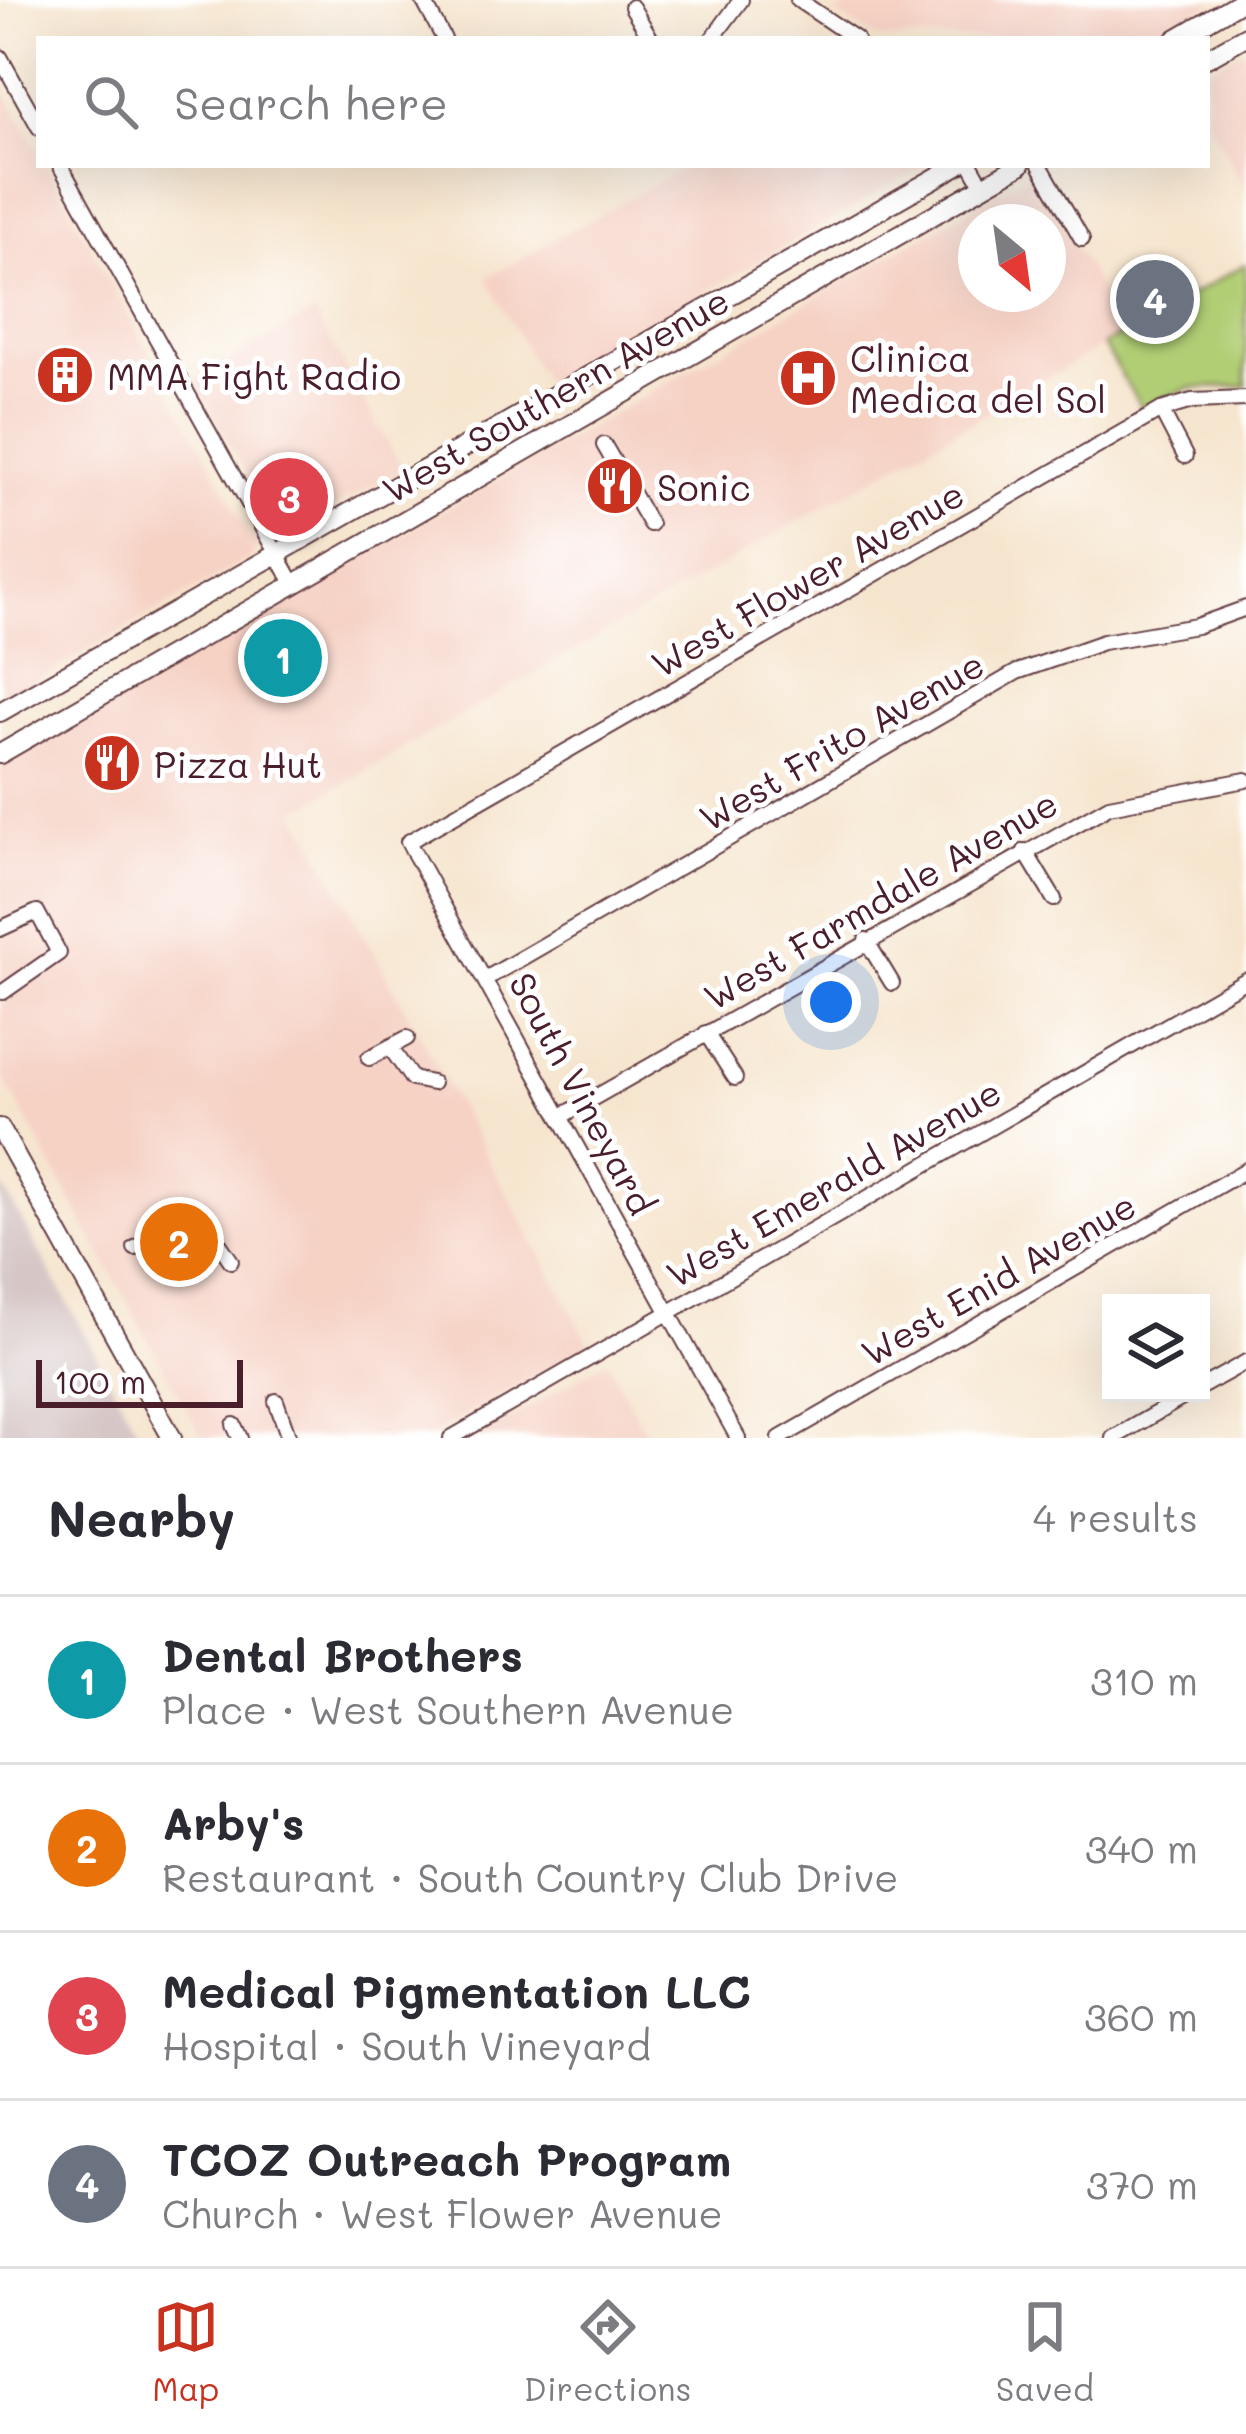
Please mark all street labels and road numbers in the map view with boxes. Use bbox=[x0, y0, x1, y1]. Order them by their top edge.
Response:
street label: West Southern Avenue bbox=[373, 275, 737, 513]
street label: West Flower Avenue bbox=[642, 469, 972, 687]
street label: West Frito Avenue bbox=[690, 639, 992, 841]
street label: West Farmdale Avenue bbox=[695, 778, 1065, 1020]
street label: South Vineyard bbox=[499, 964, 667, 1223]
street label: West Emerald Avenue bbox=[657, 1067, 1009, 1297]
street label: West Enid Avenue bbox=[852, 1180, 1144, 1376]

